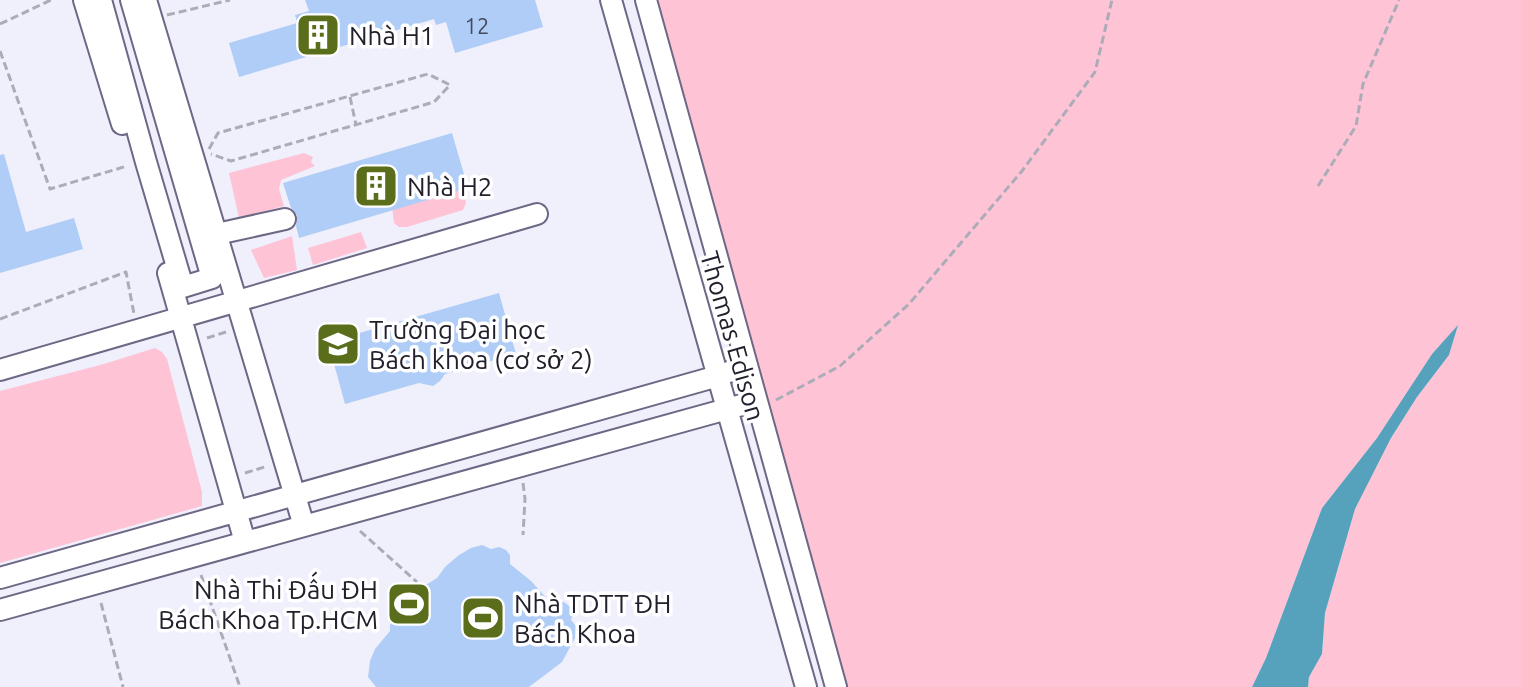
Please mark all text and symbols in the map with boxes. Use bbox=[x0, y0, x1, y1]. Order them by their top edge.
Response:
building icon: Nhà H1 bbox=[294, 11, 342, 59]
house number: 12 bbox=[465, 13, 489, 38]
place label: Nhà H1 bbox=[349, 21, 435, 50]
building icon: Nhà H2 bbox=[352, 162, 400, 210]
place label: Nhà H2 bbox=[407, 172, 493, 201]
street label: Thomas Edison bbox=[695, 248, 771, 424]
place label: Trường Đại học Bách khoa (cơ sở 2) bbox=[369, 315, 593, 374]
school or university icon: Trường Đại học Bách khoa (cơ sở 2) bbox=[314, 320, 362, 368]
place label: Nhà Thi Đấu ĐH Bách Khoa Tp.HCM bbox=[158, 571, 378, 634]
sports icon: Nhà Thi Đấu ĐH Bách Khoa Tp.HCM bbox=[385, 580, 433, 628]
place label: Nhà TDTT ĐH Bách Khoa bbox=[514, 589, 671, 648]
sports icon: Nhà TDTT ĐH Bách Khoa bbox=[459, 594, 507, 642]

